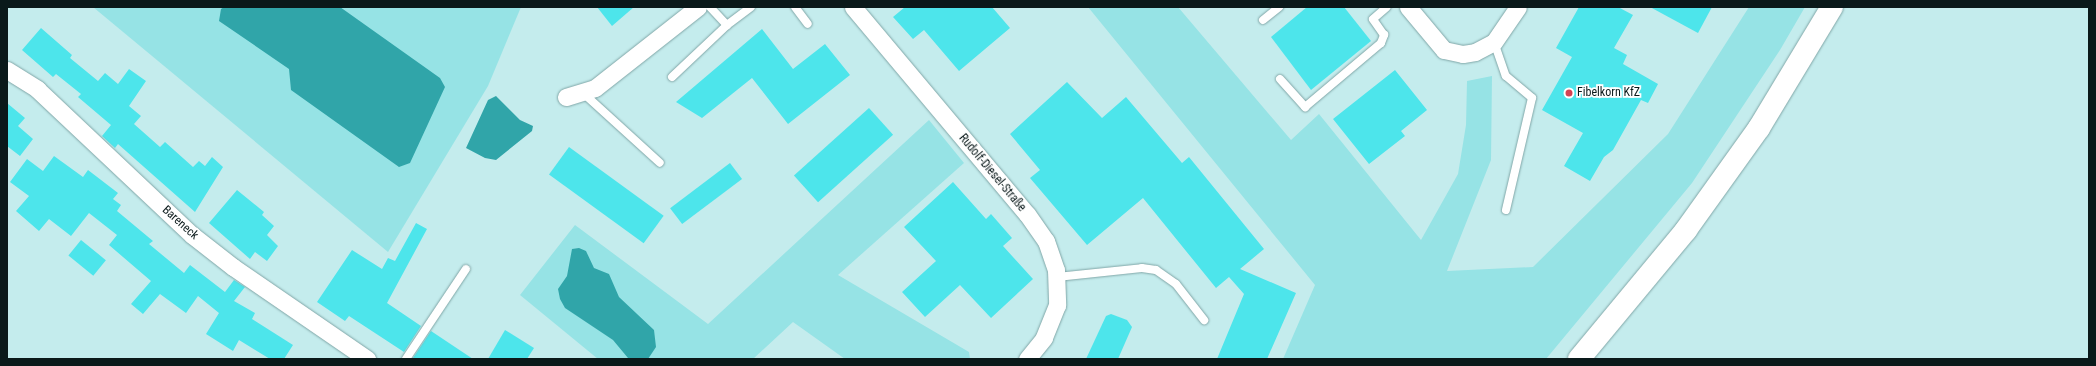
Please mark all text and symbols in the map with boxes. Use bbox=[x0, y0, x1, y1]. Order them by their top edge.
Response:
place label: Fibelkorn KfZ bbox=[1577, 86, 1640, 100]
marker: Fibelkorn KfZ bbox=[1564, 88, 1574, 98]
street label: Rudolf-Diesel-Straße bbox=[955, 131, 1029, 215]
street label: Bareneck bbox=[159, 203, 201, 243]

